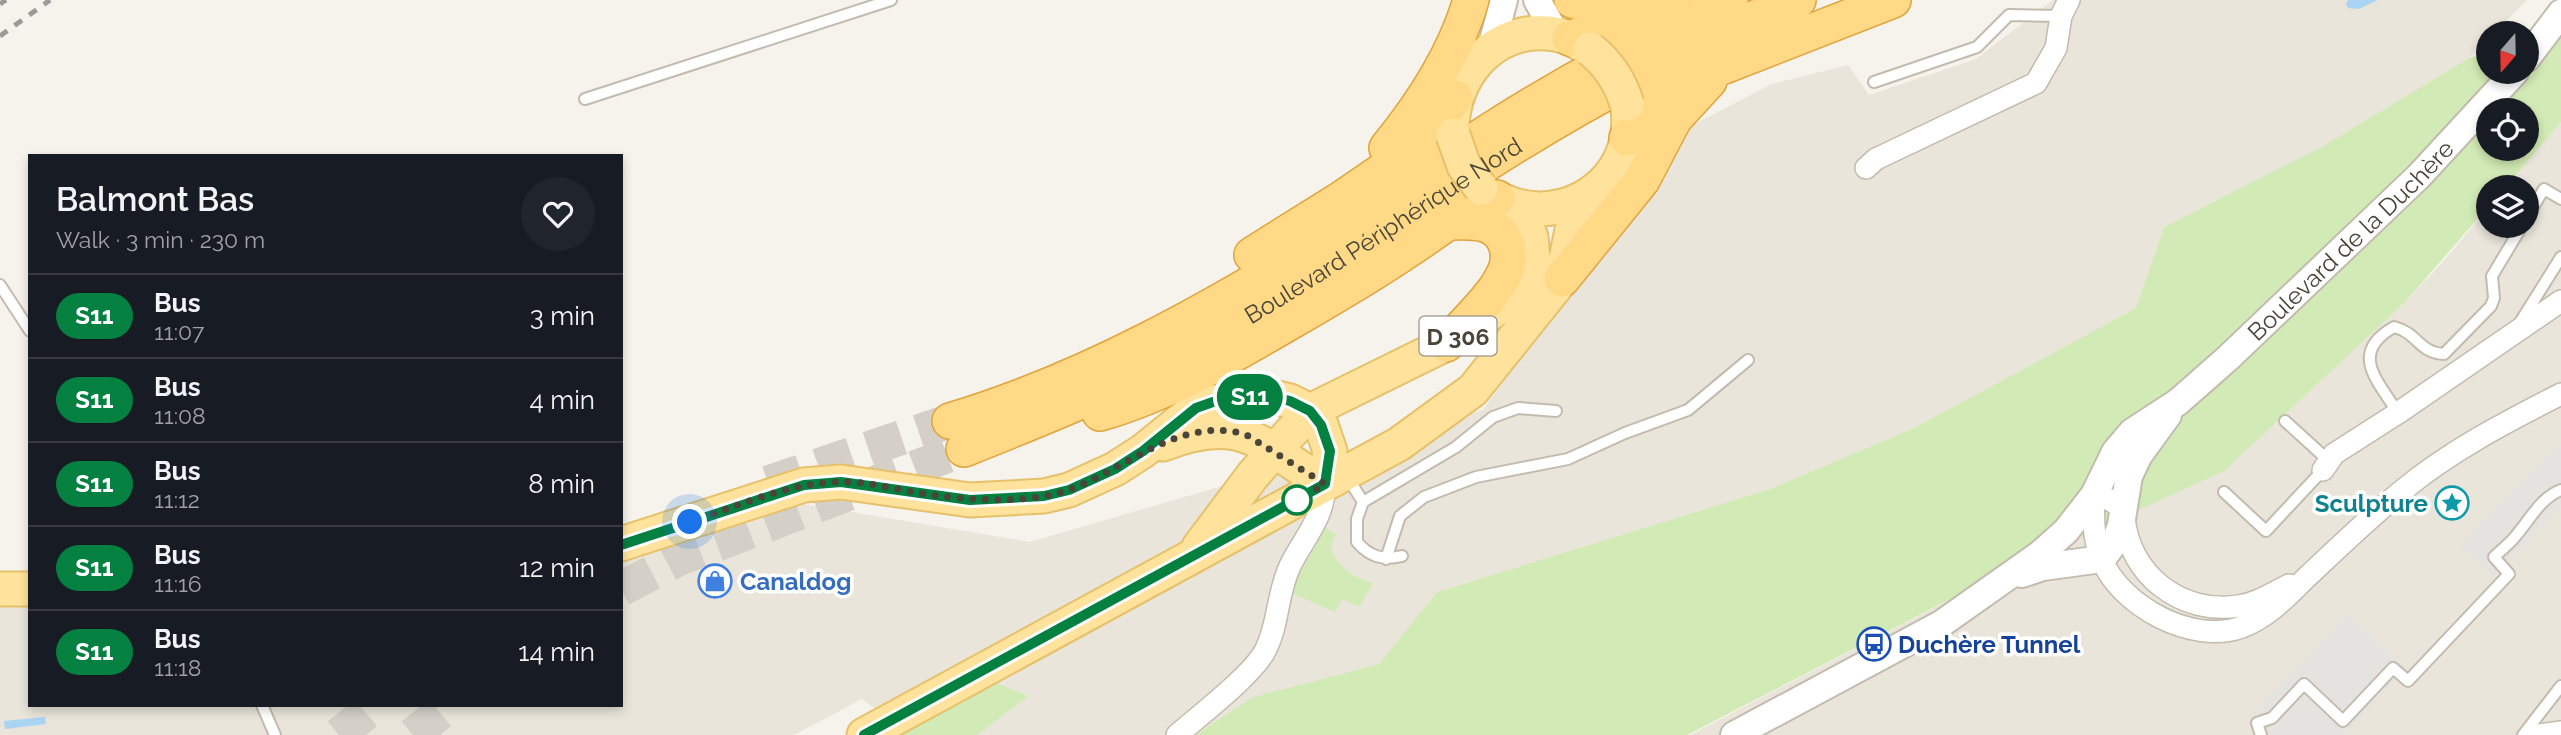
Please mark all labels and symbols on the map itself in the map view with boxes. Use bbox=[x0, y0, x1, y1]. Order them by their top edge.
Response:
north arrow bbox=[2476, 21, 2539, 84]
street label: Boulevard Périphérique Nord bbox=[1239, 131, 1527, 329]
street label: Boulevard de la Duchère bbox=[2241, 134, 2459, 346]
road number: D 306 bbox=[1420, 316, 1496, 356]
line badge: S11 bbox=[1210, 374, 1290, 420]
place icon: Sculpture bbox=[2433, 484, 2471, 522]
unlabelled marker bbox=[1282, 485, 1312, 515]
place label: Sculpture bbox=[2315, 489, 2428, 518]
your location bbox=[672, 504, 707, 539]
shop icon: Canaldog bbox=[696, 562, 734, 600]
place label: Canaldog bbox=[740, 567, 851, 596]
bus stop icon: Duchère Tunnel bbox=[1855, 625, 1893, 663]
place label: Duchère Tunnel bbox=[1898, 630, 2081, 659]

